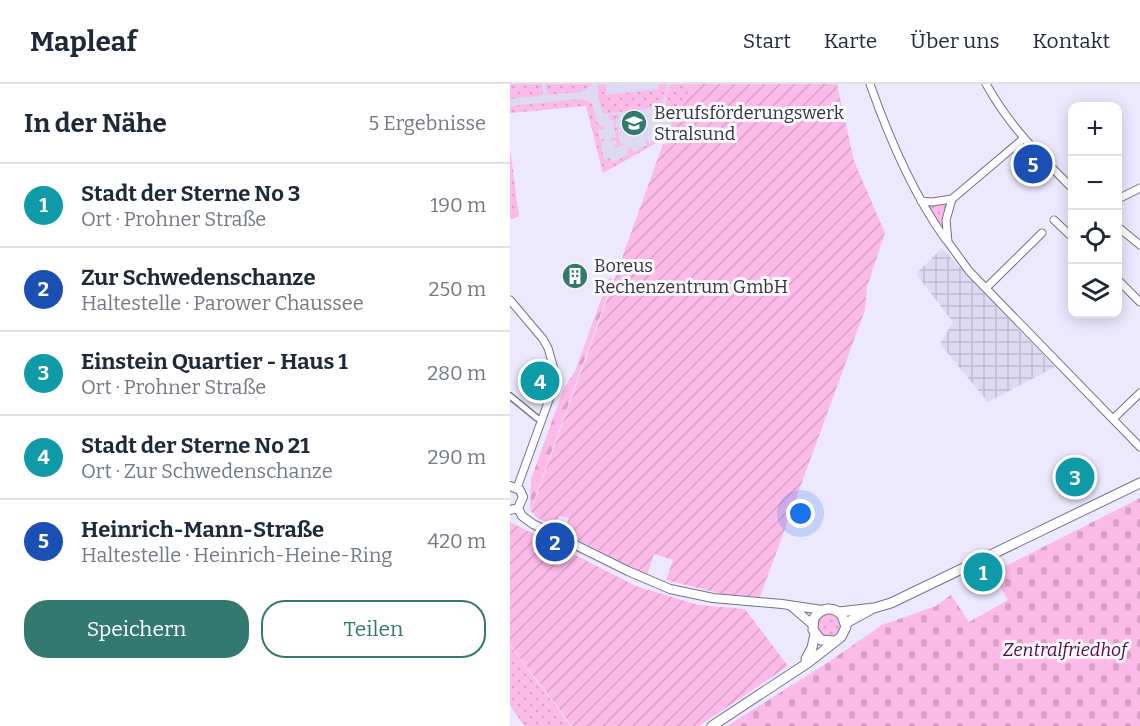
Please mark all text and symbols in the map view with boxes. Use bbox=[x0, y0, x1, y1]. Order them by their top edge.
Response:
text: Mapleaf bbox=[30, 25, 137, 58]
text: Start bbox=[743, 28, 791, 54]
text: Karte bbox=[824, 28, 877, 54]
text: Über uns bbox=[910, 28, 1000, 54]
text: Kontakt bbox=[1033, 28, 1110, 54]
place label: Berufsförderungswerk Stralsund bbox=[654, 102, 845, 145]
map controls bbox=[1068, 102, 1122, 318]
button: + bbox=[1068, 102, 1122, 156]
text: In der Nähe bbox=[24, 108, 167, 139]
school or university icon: Berufsförderungswerk Stralsund bbox=[619, 108, 649, 138]
text: 5 Ergebnisse bbox=[369, 111, 486, 135]
pin: 5 bbox=[1014, 142, 1052, 187]
button: − bbox=[1068, 156, 1122, 210]
text: Stadt der Sterne No 3 bbox=[81, 180, 301, 207]
text: 1 bbox=[39, 193, 48, 217]
text: 190 m bbox=[430, 193, 486, 217]
text: Ort · Prohner Straße bbox=[81, 207, 266, 231]
button: locate bbox=[1068, 210, 1122, 264]
place label: Boreus Rechenzentrum GmbH bbox=[594, 255, 788, 298]
building icon: Boreus Rechenzentrum GmbH bbox=[560, 261, 590, 291]
text: Zur Schwedenschanze bbox=[81, 264, 315, 291]
button: layers bbox=[1068, 264, 1122, 318]
text: 2 bbox=[38, 277, 49, 301]
text: 250 m bbox=[429, 277, 486, 301]
text: Haltestelle · Parower Chaussee bbox=[81, 291, 364, 315]
text: Einstein Quartier - Haus 1 bbox=[81, 348, 348, 375]
pin: 4 bbox=[520, 358, 560, 404]
text: 3 bbox=[38, 361, 49, 385]
text: 280 m bbox=[427, 361, 486, 385]
text: Ort · Prohner Straße bbox=[81, 375, 266, 399]
text: Stadt der Sterne No 21 bbox=[81, 432, 310, 459]
text: 4 bbox=[37, 445, 50, 469]
text: 290 m bbox=[428, 445, 486, 469]
pin: 3 bbox=[1056, 454, 1094, 500]
text: Ort · Zur Schwedenschanze bbox=[81, 459, 333, 483]
your location bbox=[786, 499, 815, 528]
text: Heinrich-Mann-Straße bbox=[81, 516, 324, 543]
pin: 2 bbox=[536, 520, 574, 564]
text: 5 bbox=[38, 529, 49, 553]
text: 420 m bbox=[428, 529, 486, 553]
text: Haltestelle · Heinrich-Heine-Ring bbox=[81, 543, 392, 567]
pin: 1 bbox=[964, 550, 1002, 594]
button: Speichern bbox=[24, 600, 249, 658]
button: Teilen bbox=[261, 600, 486, 658]
park label: Zentralfriedhof bbox=[1003, 639, 1130, 661]

